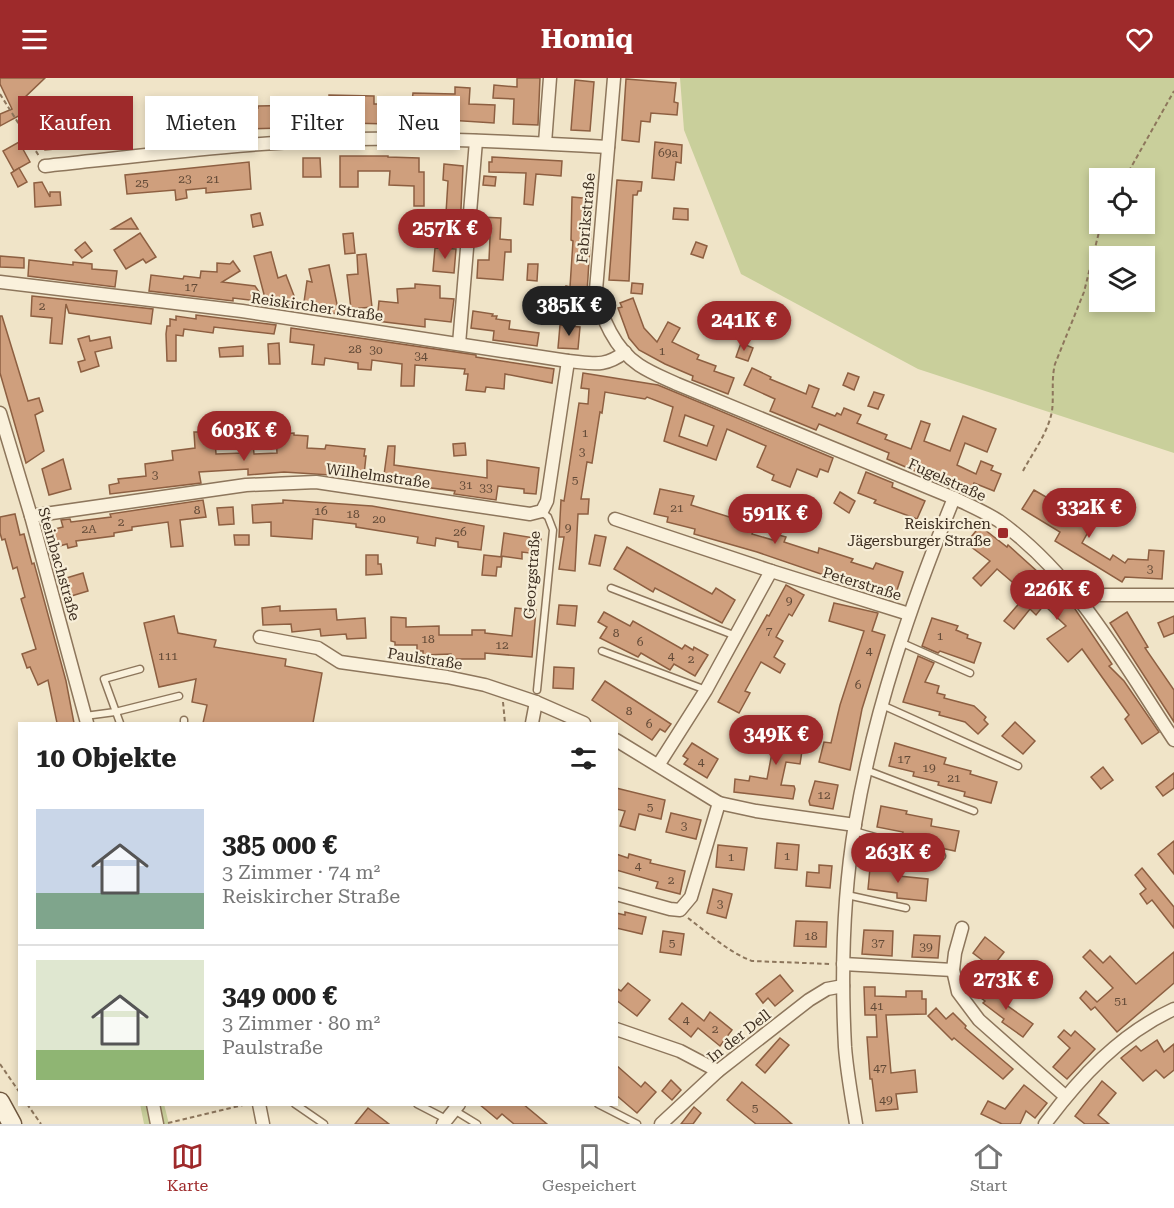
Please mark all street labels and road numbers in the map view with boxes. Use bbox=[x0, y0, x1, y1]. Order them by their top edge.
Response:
street label: Fabrikstraße bbox=[573, 172, 599, 264]
street label: Reiskircher Straße bbox=[250, 289, 384, 325]
street label: Fugelstraße bbox=[905, 455, 989, 505]
street label: Wilhelmstraße bbox=[325, 460, 431, 492]
street label: Steinbachstraße bbox=[34, 505, 84, 623]
street label: Georgstraße bbox=[520, 530, 544, 620]
street label: Peterstraße bbox=[820, 563, 904, 605]
street label: Paulstraße bbox=[386, 644, 464, 674]
street label: In der Dell bbox=[704, 1005, 775, 1066]

